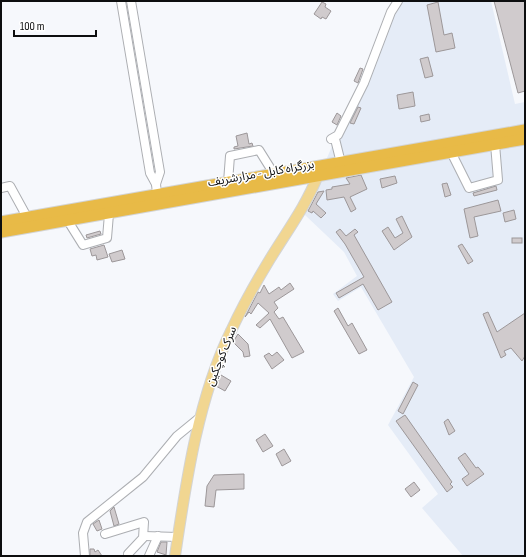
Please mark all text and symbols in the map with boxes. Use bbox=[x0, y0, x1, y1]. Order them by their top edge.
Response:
scale bar bbox=[14, 12, 96, 38]
text: 100 m bbox=[20, 19, 45, 34]
street label: بزرگراه کابل - مزارشریف bbox=[207, 157, 315, 190]
street label: سرک کوچکین bbox=[203, 324, 240, 388]

